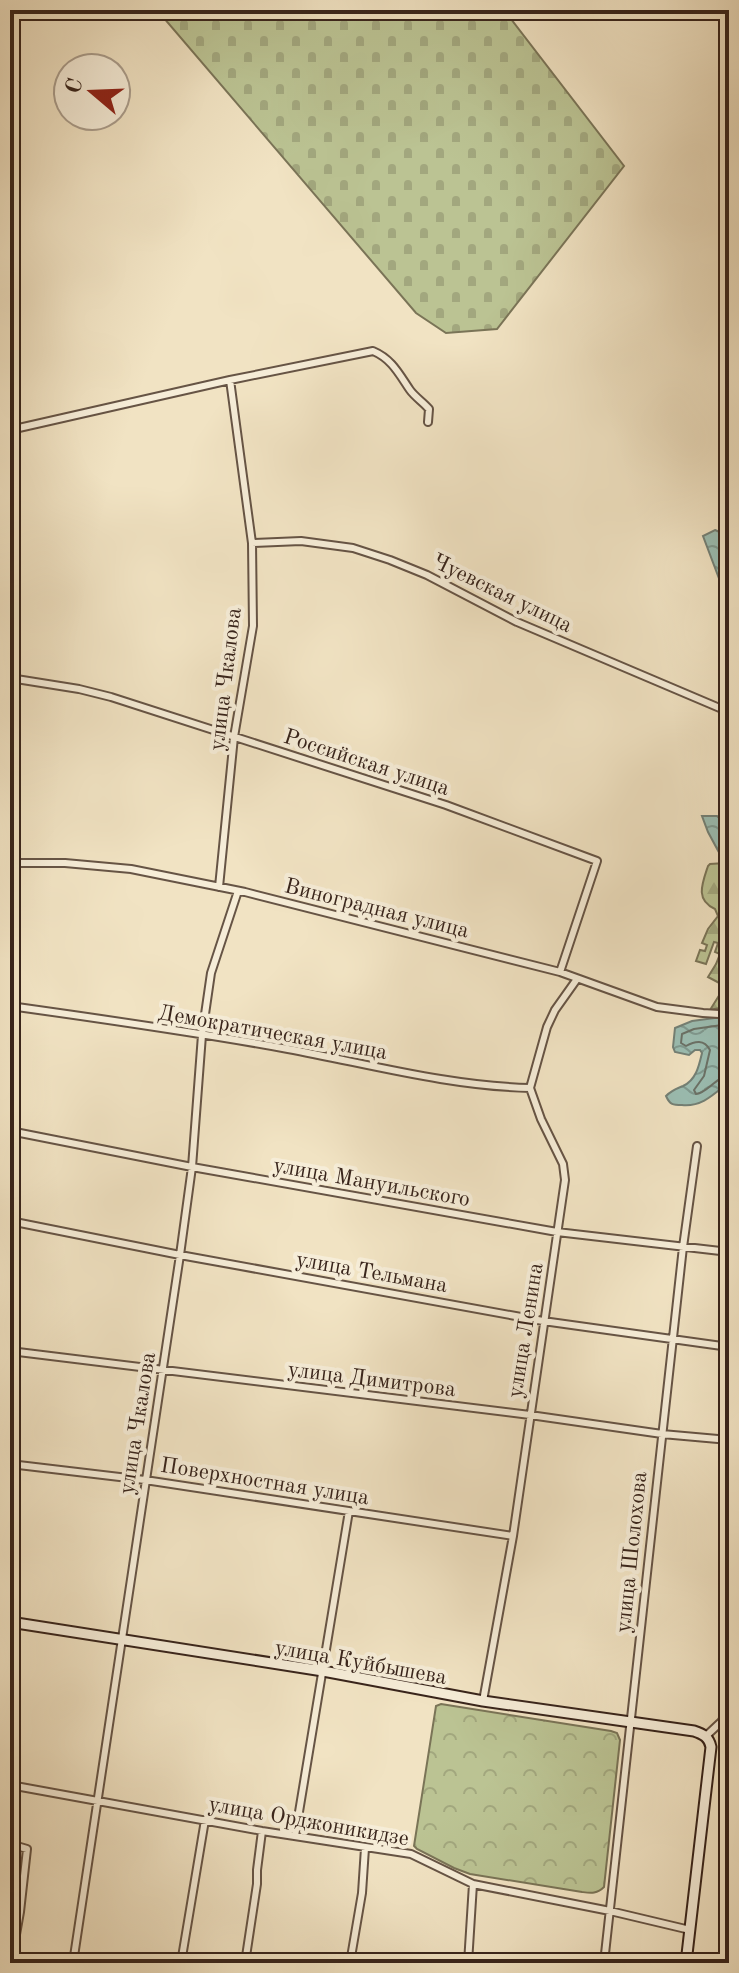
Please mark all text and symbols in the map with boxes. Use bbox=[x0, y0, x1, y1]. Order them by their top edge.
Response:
north arrow bbox=[52, 52, 132, 132]
text: С bbox=[62, 76, 88, 97]
street label: Чуевская улица bbox=[429, 550, 576, 637]
street label: улица Чкалова bbox=[206, 606, 246, 752]
street label: Российская улица bbox=[281, 726, 452, 800]
street label: Виноградная улица bbox=[282, 875, 471, 943]
street label: Демократическая улица bbox=[156, 1002, 389, 1064]
street label: улица Мануильского bbox=[271, 1155, 472, 1211]
street label: улица Тельмана bbox=[294, 1249, 449, 1297]
street label: улица Ленина bbox=[504, 1261, 548, 1399]
street label: улица Чкалова bbox=[116, 1350, 160, 1496]
street label: улица Димитрова bbox=[286, 1359, 457, 1401]
street label: Поверхностная улица bbox=[159, 1455, 371, 1509]
street label: улица Шолохова bbox=[613, 1470, 651, 1634]
street label: улица Куйбышева bbox=[273, 1637, 449, 1689]
street label: улица Орджоникидзе bbox=[207, 1793, 411, 1850]

